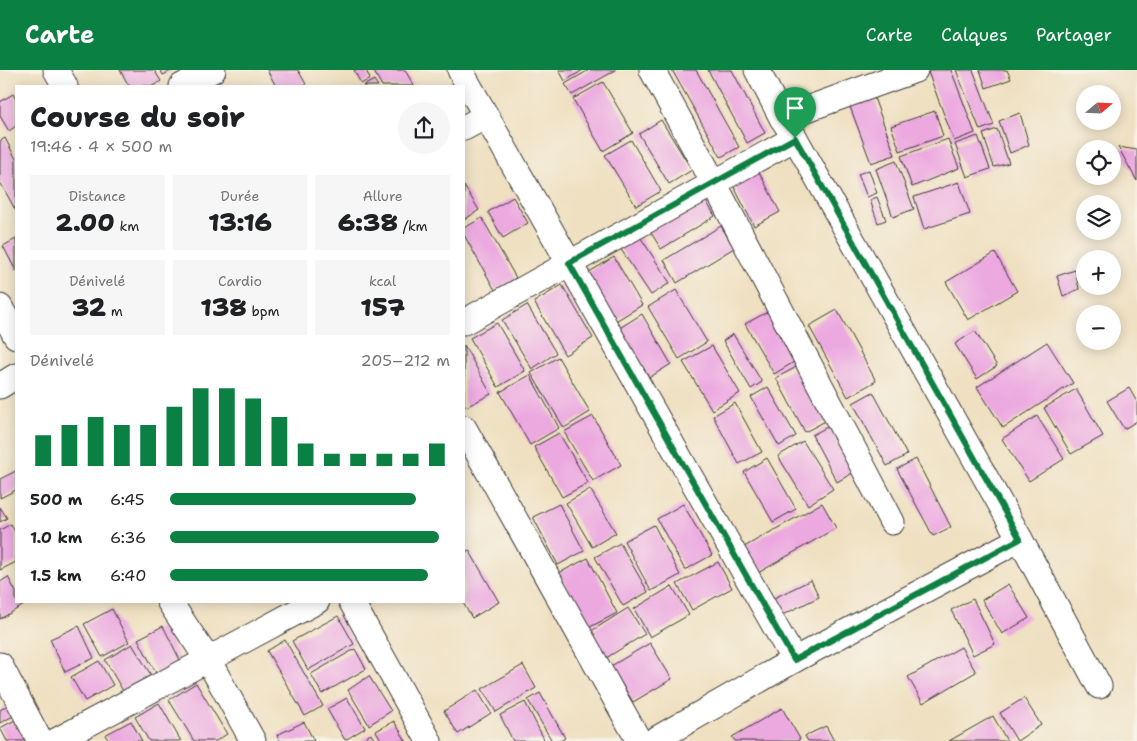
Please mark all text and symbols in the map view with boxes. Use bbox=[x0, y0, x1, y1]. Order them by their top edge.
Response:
text: Carte bbox=[25, 19, 94, 51]
text: Carte bbox=[866, 23, 913, 47]
text: Calques bbox=[941, 23, 1008, 47]
text: Partager bbox=[1036, 23, 1112, 47]
north arrow bbox=[1076, 85, 1121, 130]
map controls bbox=[1076, 85, 1121, 350]
pin bbox=[774, 87, 816, 138]
icon: arrive bbox=[781, 94, 809, 122]
text: Course du soir bbox=[30, 98, 245, 136]
button: share bbox=[398, 102, 450, 154]
text: 19:46 · 4 × 500 m bbox=[30, 136, 172, 157]
button: locate bbox=[1076, 140, 1121, 185]
text: Distance bbox=[69, 187, 126, 205]
text: Durée bbox=[221, 187, 259, 205]
text: Allure bbox=[363, 187, 403, 205]
button: layers bbox=[1076, 195, 1121, 240]
text: 2.00 bbox=[55, 205, 115, 239]
text: 13:16 bbox=[208, 205, 272, 239]
text: 6:38 bbox=[338, 205, 398, 239]
text: km bbox=[115, 217, 139, 235]
text: /km bbox=[398, 217, 428, 235]
button: + bbox=[1076, 250, 1121, 295]
text: Dénivelé bbox=[69, 272, 125, 290]
text: Cardio bbox=[218, 272, 262, 290]
text: kcal bbox=[369, 272, 396, 290]
text: 32 bbox=[72, 290, 106, 324]
text: 138 bbox=[200, 290, 247, 324]
text: 157 bbox=[360, 290, 405, 324]
text: m bbox=[106, 302, 123, 320]
text: bpm bbox=[247, 302, 280, 320]
button: − bbox=[1076, 305, 1121, 350]
text: Dénivelé bbox=[30, 350, 94, 371]
text: 205–212 m bbox=[361, 350, 450, 371]
text: 500 m bbox=[30, 489, 82, 510]
text: 6:45 bbox=[110, 489, 145, 510]
text: 1.0 km bbox=[30, 527, 82, 548]
text: 6:36 bbox=[110, 527, 146, 548]
text: 1.5 km bbox=[30, 565, 82, 586]
text: 6:40 bbox=[110, 565, 146, 586]

